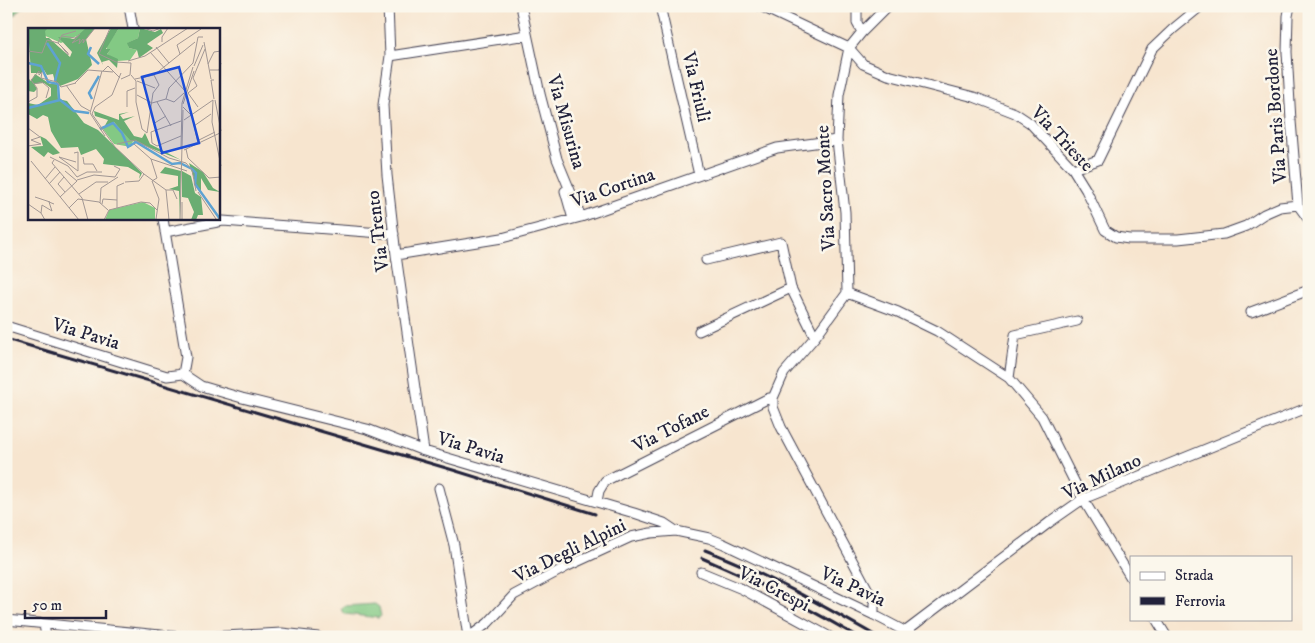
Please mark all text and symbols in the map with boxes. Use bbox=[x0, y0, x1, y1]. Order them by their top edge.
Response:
inset map bbox=[28, 28, 220, 220]
street label: Via Paris Bordone bbox=[1260, 48, 1292, 185]
street label: Via Friuli bbox=[677, 49, 715, 124]
street label: Via Misurina bbox=[541, 71, 590, 172]
street label: Via Trieste bbox=[1025, 101, 1098, 177]
street label: Via Sacro Monte bbox=[811, 125, 841, 252]
street label: Via Cortina bbox=[567, 163, 658, 213]
street label: Via Trento bbox=[362, 189, 395, 274]
street label: Via Pavia bbox=[49, 313, 123, 355]
street label: Via Tofane bbox=[628, 400, 713, 458]
street label: Via Pavia bbox=[434, 427, 508, 469]
street label: Via Milano bbox=[1058, 449, 1145, 506]
street label: Via Degli Alpini bbox=[509, 514, 630, 589]
legend bbox=[1130, 556, 1292, 620]
street label: Via Crespi bbox=[734, 561, 814, 617]
street label: Via Pavia bbox=[816, 562, 889, 612]
text: Strada bbox=[1175, 566, 1214, 585]
scale bar bbox=[25, 588, 106, 620]
text: Ferrovia bbox=[1175, 592, 1226, 611]
text: 50 m bbox=[32, 596, 62, 615]

